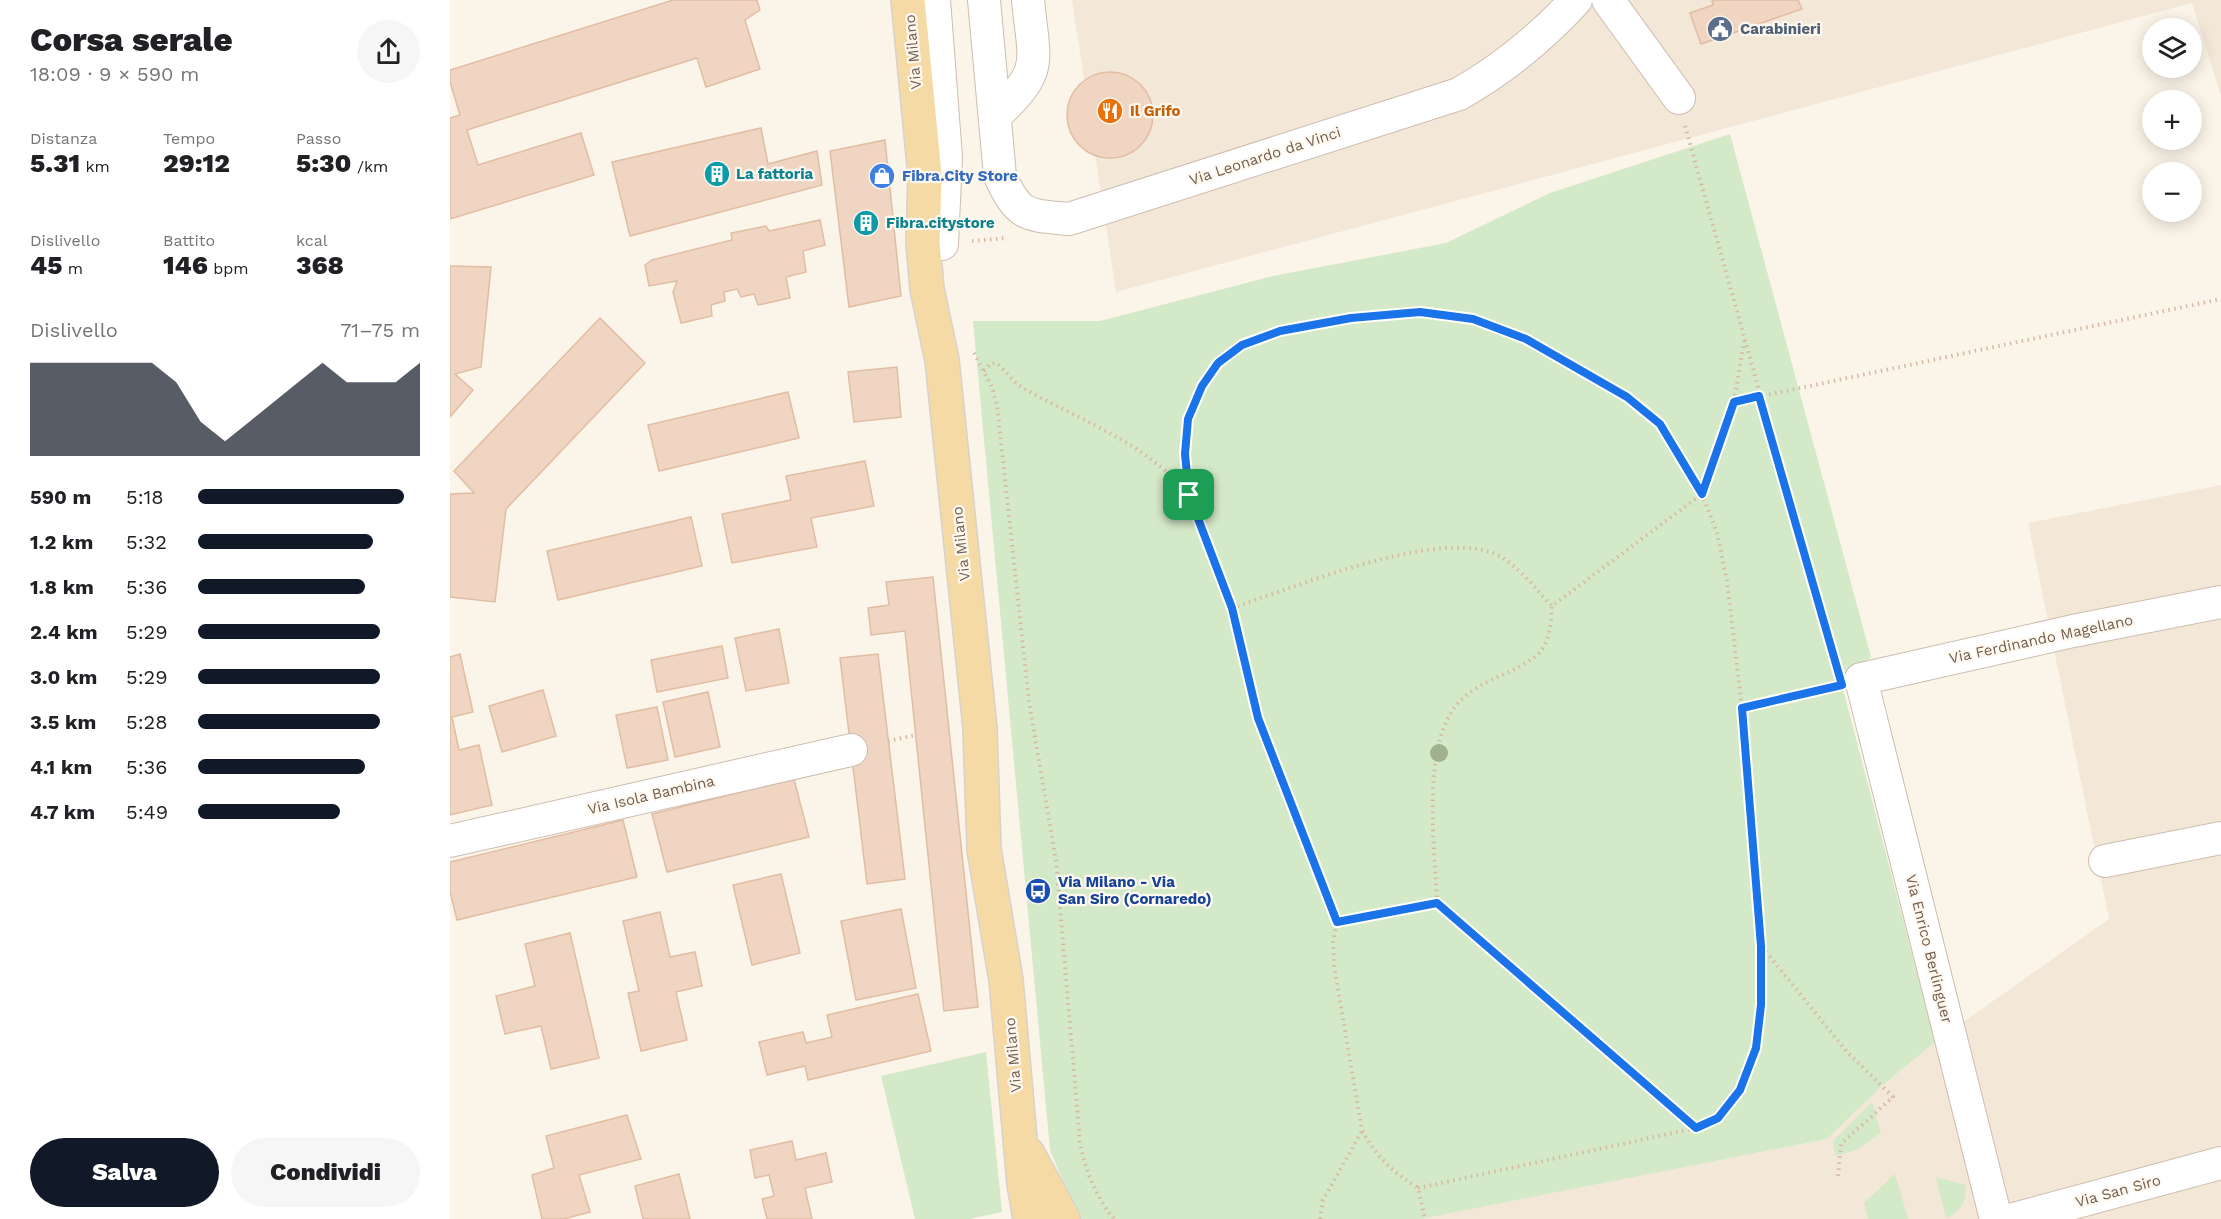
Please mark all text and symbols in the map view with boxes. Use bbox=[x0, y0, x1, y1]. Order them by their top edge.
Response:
street label: Via Milano bbox=[901, 14, 925, 90]
public building icon: Carabinieri bbox=[1705, 14, 1735, 44]
map controls bbox=[2142, 18, 2202, 222]
button: layers bbox=[2142, 18, 2202, 78]
text: Corsa serale bbox=[30, 20, 233, 59]
button: share bbox=[357, 20, 420, 83]
place label: Carabinieri bbox=[1740, 20, 1821, 38]
text: 18:09 · 9 × 590 m bbox=[30, 62, 199, 86]
button: + bbox=[2142, 90, 2202, 150]
restaurant icon: Il Grifo bbox=[1095, 96, 1125, 126]
place label: Il Grifo bbox=[1130, 102, 1181, 120]
street label: Via Leonardo da Vinci bbox=[1187, 123, 1343, 189]
text: Distanza bbox=[30, 129, 97, 148]
text: Tempo bbox=[163, 129, 215, 148]
text: Passo bbox=[296, 129, 341, 148]
text: 5.31 bbox=[30, 148, 80, 178]
text: 29:12 bbox=[163, 148, 230, 178]
text: 5:30 bbox=[296, 148, 352, 178]
text: km bbox=[80, 157, 110, 176]
text: /km bbox=[352, 157, 388, 176]
building icon: La fattoria bbox=[702, 159, 732, 189]
shop icon: Fibra.City Store bbox=[867, 161, 897, 191]
button: − bbox=[2142, 162, 2202, 222]
place label: La fattoria bbox=[736, 165, 814, 183]
place label: Fibra.City Store bbox=[902, 167, 1018, 185]
building icon: Fibra.citystore bbox=[851, 208, 881, 238]
place label: Fibra.citystore bbox=[886, 214, 995, 232]
text: Dislivello bbox=[30, 231, 100, 250]
text: Battito bbox=[163, 231, 215, 250]
text: kcal bbox=[296, 231, 328, 250]
text: 45 bbox=[30, 250, 62, 280]
text: 146 bbox=[163, 250, 208, 280]
text: 368 bbox=[296, 250, 344, 280]
text: m bbox=[62, 259, 83, 278]
text: bpm bbox=[208, 259, 249, 278]
text: Dislivello bbox=[30, 318, 118, 342]
text: 71–75 m bbox=[340, 318, 420, 342]
pin bbox=[1163, 469, 1214, 520]
icon: arrive bbox=[1172, 478, 1205, 511]
text: 590 m bbox=[30, 485, 91, 509]
text: 5:18 bbox=[126, 485, 164, 509]
street label: Via Milano bbox=[948, 506, 974, 582]
text: 1.2 km bbox=[30, 530, 93, 554]
text: 5:32 bbox=[126, 530, 167, 554]
text: 1.8 km bbox=[30, 575, 94, 599]
text: 5:36 bbox=[126, 575, 167, 599]
street label: Via Ferdinando Magellano bbox=[1947, 611, 2135, 667]
text: 2.4 km bbox=[30, 620, 98, 644]
text: 5:29 bbox=[126, 620, 168, 644]
text: 3.0 km bbox=[30, 665, 97, 689]
text: 5:29 bbox=[126, 665, 168, 689]
text: 3.5 km bbox=[30, 710, 96, 734]
text: 5:28 bbox=[126, 710, 168, 734]
text: 4.1 km bbox=[30, 755, 92, 779]
text: 5:36 bbox=[126, 755, 167, 779]
street label: Via Isola Bambina bbox=[586, 772, 717, 818]
text: 4.7 km bbox=[30, 800, 95, 824]
text: 5:49 bbox=[126, 800, 168, 824]
place label: Via Milano - Via San Siro (Cornaredo) bbox=[1058, 873, 1212, 908]
street label: Via Enrico Berlinguer bbox=[1902, 873, 1956, 1025]
bus stop icon: Via Milano - Via San Siro (Cornaredo) bbox=[1023, 876, 1053, 906]
street label: Via Milano bbox=[1001, 1017, 1025, 1093]
button: Salva bbox=[30, 1138, 219, 1207]
button: Condividi bbox=[231, 1138, 420, 1207]
street label: Via San Siro bbox=[2073, 1171, 2163, 1211]

